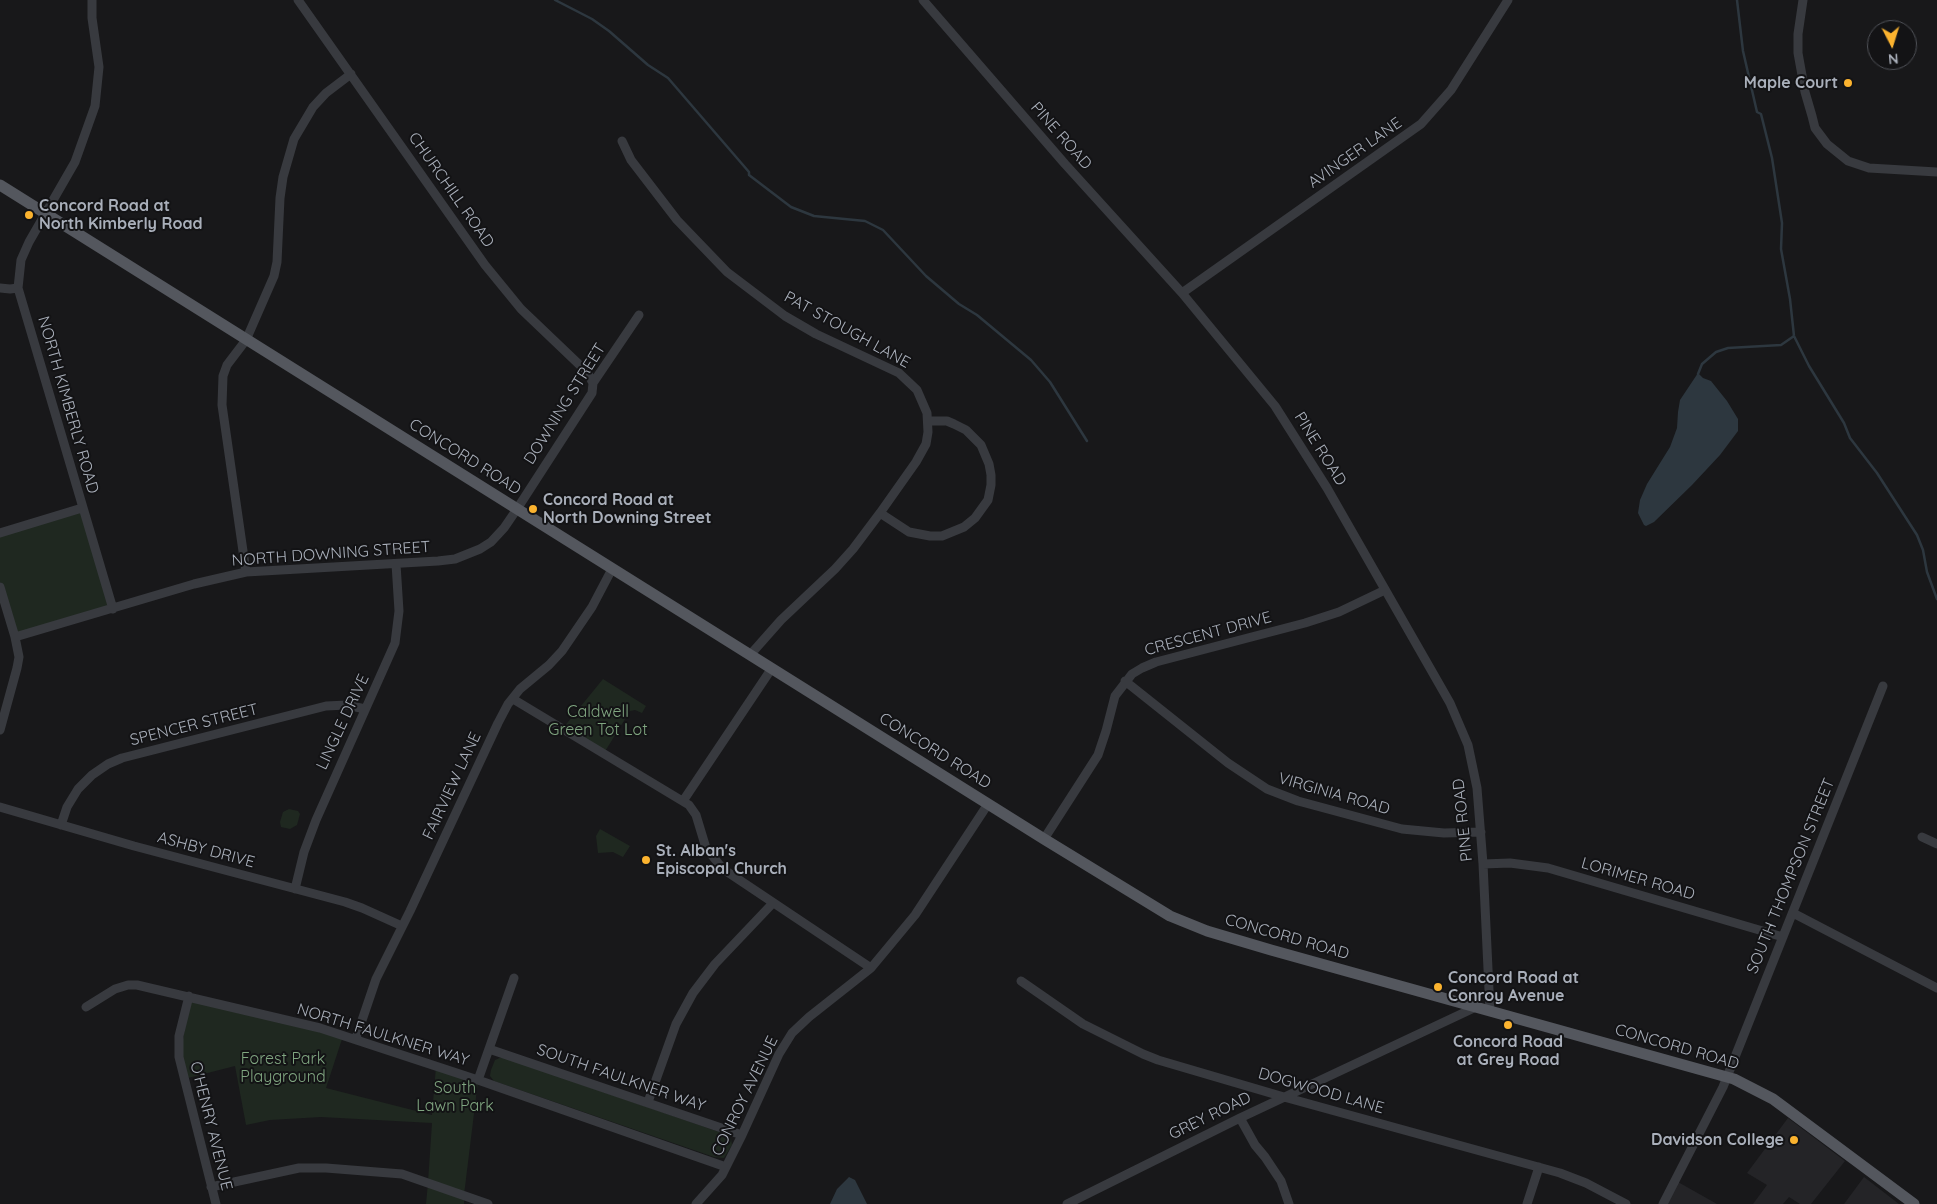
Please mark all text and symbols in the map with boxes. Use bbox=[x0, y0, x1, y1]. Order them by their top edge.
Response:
north arrow bbox=[1867, 20, 1917, 70]
text: N bbox=[1887, 50, 1899, 68]
place label: Maple Court bbox=[1744, 73, 1838, 93]
marker: Maple Court bbox=[1842, 77, 1854, 89]
street label: PINE ROAD bbox=[1026, 98, 1096, 174]
street label: AVINGER LANE bbox=[1304, 114, 1406, 192]
street label: CHURCHILL ROAD bbox=[404, 129, 498, 251]
place label: Concord Road at North Kimberly Road bbox=[39, 196, 202, 234]
marker: Concord Road at North Kimberly Road bbox=[23, 209, 35, 221]
street label: PAT STOUGH LANE bbox=[781, 287, 913, 373]
street label: NORTH KIMBERLY ROAD bbox=[33, 314, 103, 496]
street label: DOWNING STREET bbox=[520, 340, 610, 468]
street label: PINE ROAD bbox=[1290, 409, 1350, 489]
street label: CONCORD ROAD bbox=[406, 415, 524, 499]
place label: Concord Road at North Downing Street bbox=[543, 490, 712, 528]
marker: Concord Road at North Downing Street bbox=[527, 503, 539, 515]
street label: NORTH DOWNING STREET bbox=[231, 537, 431, 571]
street label: CRESCENT DRIVE bbox=[1143, 608, 1273, 660]
street label: LINGLE DRIVE bbox=[312, 671, 374, 773]
street label: SPENCER STREET bbox=[128, 700, 260, 750]
park label: Caldwell Green Tot Lot bbox=[548, 702, 648, 740]
street label: CONCORD ROAD bbox=[876, 709, 994, 793]
street label: FAIRVIEW LANE bbox=[419, 729, 485, 843]
street label: VIRGINIA ROAD bbox=[1276, 769, 1392, 819]
street label: SOUTH THOMPSON STREET bbox=[1743, 776, 1839, 976]
street label: PINE ROAD bbox=[1449, 778, 1477, 862]
street label: ASHBY DRIVE bbox=[155, 828, 257, 872]
place label: St. Alban's Episcopal Church bbox=[656, 841, 787, 879]
marker: St. Alban's Episcopal Church bbox=[640, 854, 652, 866]
street label: LORIMER ROAD bbox=[1579, 854, 1697, 904]
street label: CONCORD ROAD bbox=[1223, 910, 1351, 964]
place label: Concord Road at Conroy Avenue bbox=[1448, 968, 1579, 1006]
marker: Concord Road at Conroy Avenue bbox=[1432, 981, 1444, 993]
street label: NORTH FAULKNER WAY bbox=[295, 1000, 471, 1070]
marker: Concord Road at Grey Road bbox=[1502, 1019, 1514, 1031]
street label: CONCORD ROAD bbox=[1613, 1020, 1741, 1074]
place label: Concord Road at Grey Road bbox=[1453, 1032, 1563, 1070]
street label: CONROY AVENUE bbox=[708, 1033, 782, 1159]
street label: SOUTH FAULKNER WAY bbox=[534, 1040, 708, 1116]
park label: Forest Park Playground bbox=[240, 1049, 326, 1087]
street label: O'HENRY AVENUE bbox=[186, 1060, 236, 1192]
street label: DOGWOOD LANE bbox=[1256, 1064, 1386, 1118]
park label: South Lawn Park bbox=[416, 1078, 494, 1116]
street label: GREY ROAD bbox=[1166, 1088, 1254, 1144]
place label: Davidson College bbox=[1651, 1130, 1784, 1150]
marker: Davidson College bbox=[1788, 1134, 1800, 1146]

